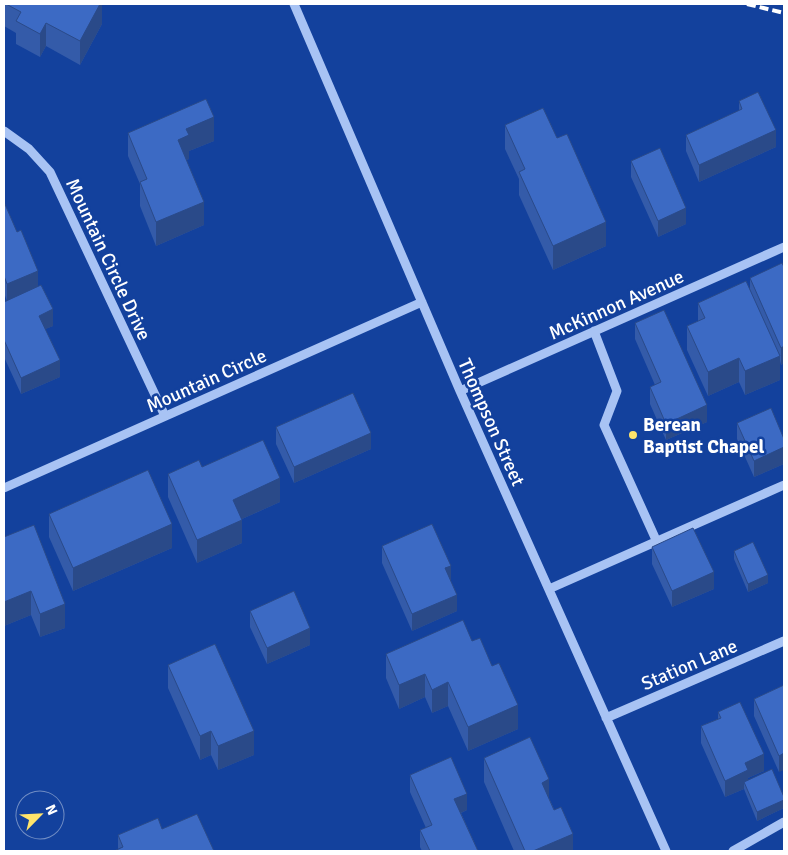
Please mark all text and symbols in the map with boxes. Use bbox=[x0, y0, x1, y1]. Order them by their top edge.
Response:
street label: Mountain Circle Drive bbox=[60, 175, 156, 344]
street label: McKinnon Avenue bbox=[545, 264, 688, 345]
street label: Mountain Circle bbox=[143, 344, 270, 418]
street label: Thompson Street bbox=[452, 355, 530, 490]
place label: Berean Baptist Chapel bbox=[643, 413, 764, 459]
marker: Berean Baptist Chapel bbox=[627, 429, 639, 441]
street label: Station Lane bbox=[638, 634, 741, 696]
north arrow bbox=[15, 790, 65, 840]
text: N bbox=[42, 802, 61, 818]

